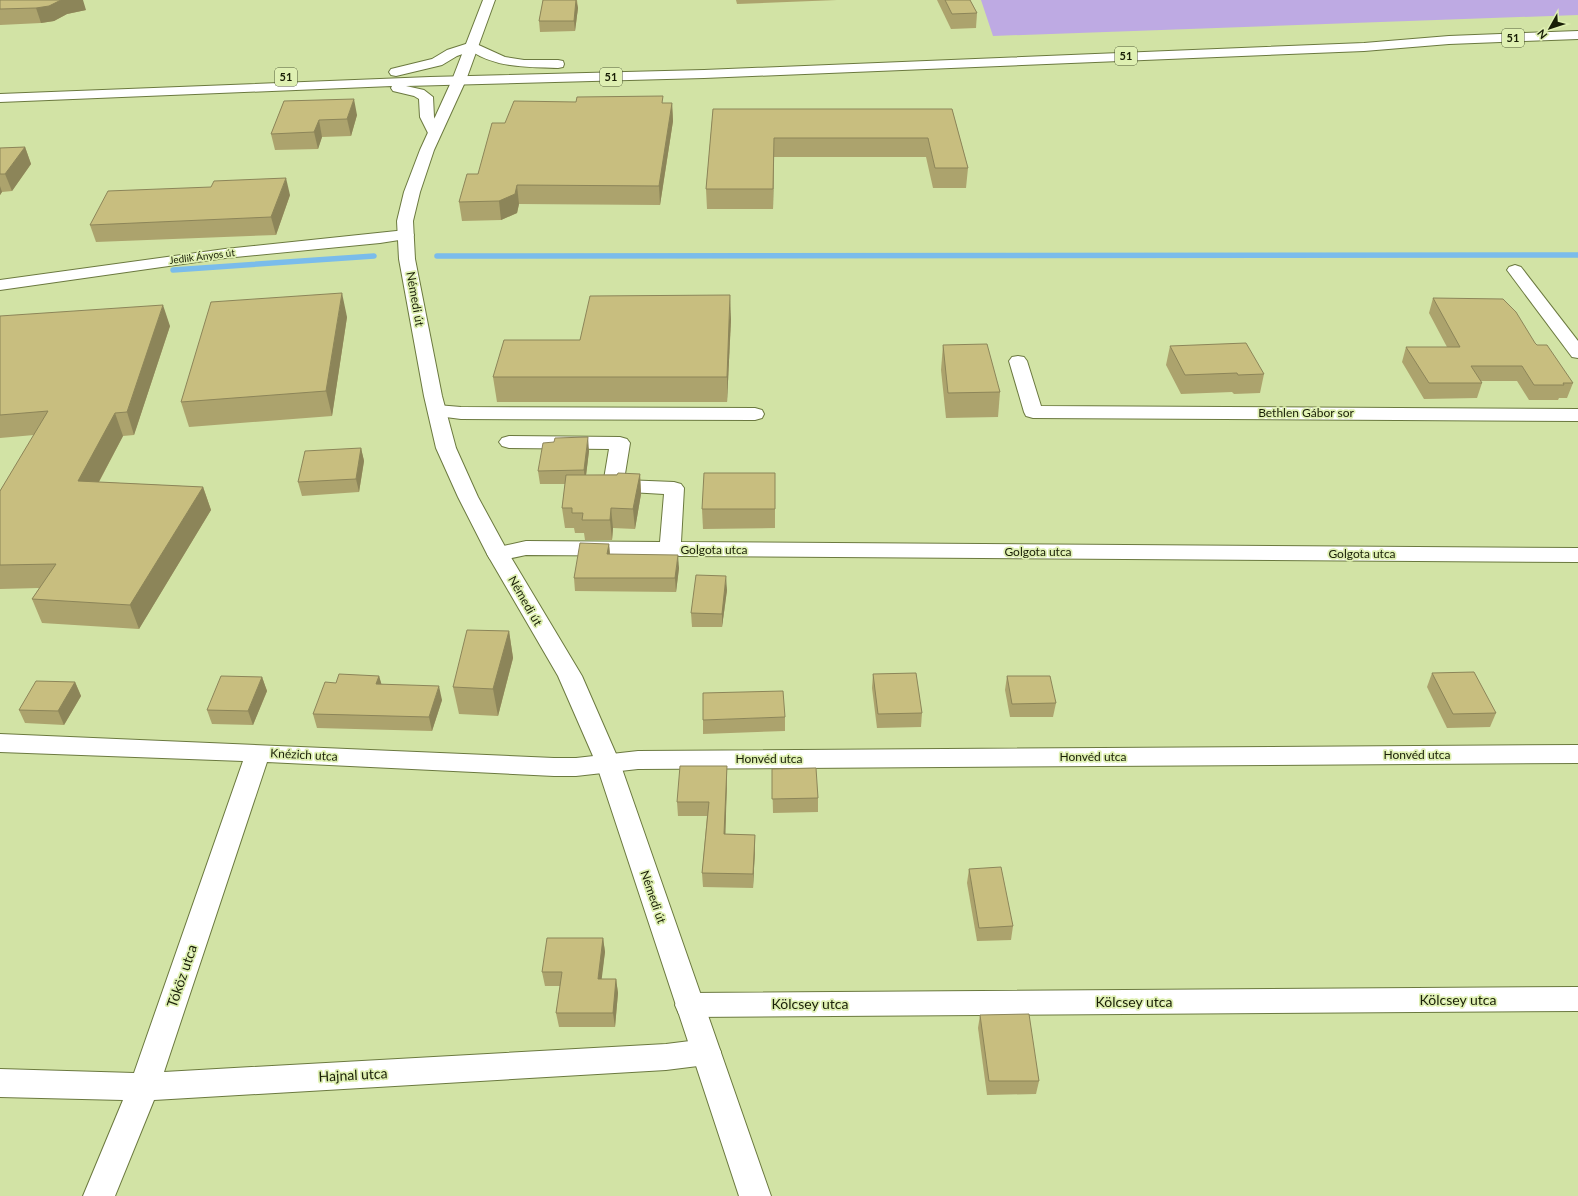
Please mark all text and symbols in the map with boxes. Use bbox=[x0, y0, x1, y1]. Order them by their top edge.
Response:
north arrow bbox=[1530, 8, 1570, 48]
text: N bbox=[1534, 27, 1550, 42]
road number: 51 bbox=[1502, 29, 1524, 47]
road number: 51 bbox=[1115, 47, 1137, 65]
road number: 51 bbox=[275, 68, 297, 86]
road number: 51 bbox=[600, 68, 622, 86]
street label: Jedlik Ányos út bbox=[169, 246, 236, 266]
street label: Némedi út bbox=[403, 270, 428, 328]
street label: Bethlen Gábor sor bbox=[1258, 405, 1354, 420]
street label: Golgota utca bbox=[680, 542, 748, 557]
street label: Golgota utca bbox=[1004, 544, 1072, 559]
street label: Golgota utca bbox=[1328, 546, 1396, 561]
street label: Némedi út bbox=[505, 573, 546, 629]
street label: Knézich utca bbox=[270, 745, 338, 764]
street label: Honvéd utca bbox=[1383, 747, 1451, 762]
street label: Honvéd utca bbox=[1059, 749, 1127, 764]
street label: Honvéd utca bbox=[735, 751, 803, 766]
street label: Némedi út bbox=[637, 868, 670, 926]
street label: Tóköz utca bbox=[163, 942, 200, 1010]
street label: Kölcsey utca bbox=[1420, 991, 1496, 1008]
street label: Kölcsey utca bbox=[1096, 993, 1172, 1010]
street label: Kölcsey utca bbox=[772, 995, 848, 1012]
street label: Hajnal utca bbox=[318, 1064, 388, 1085]

